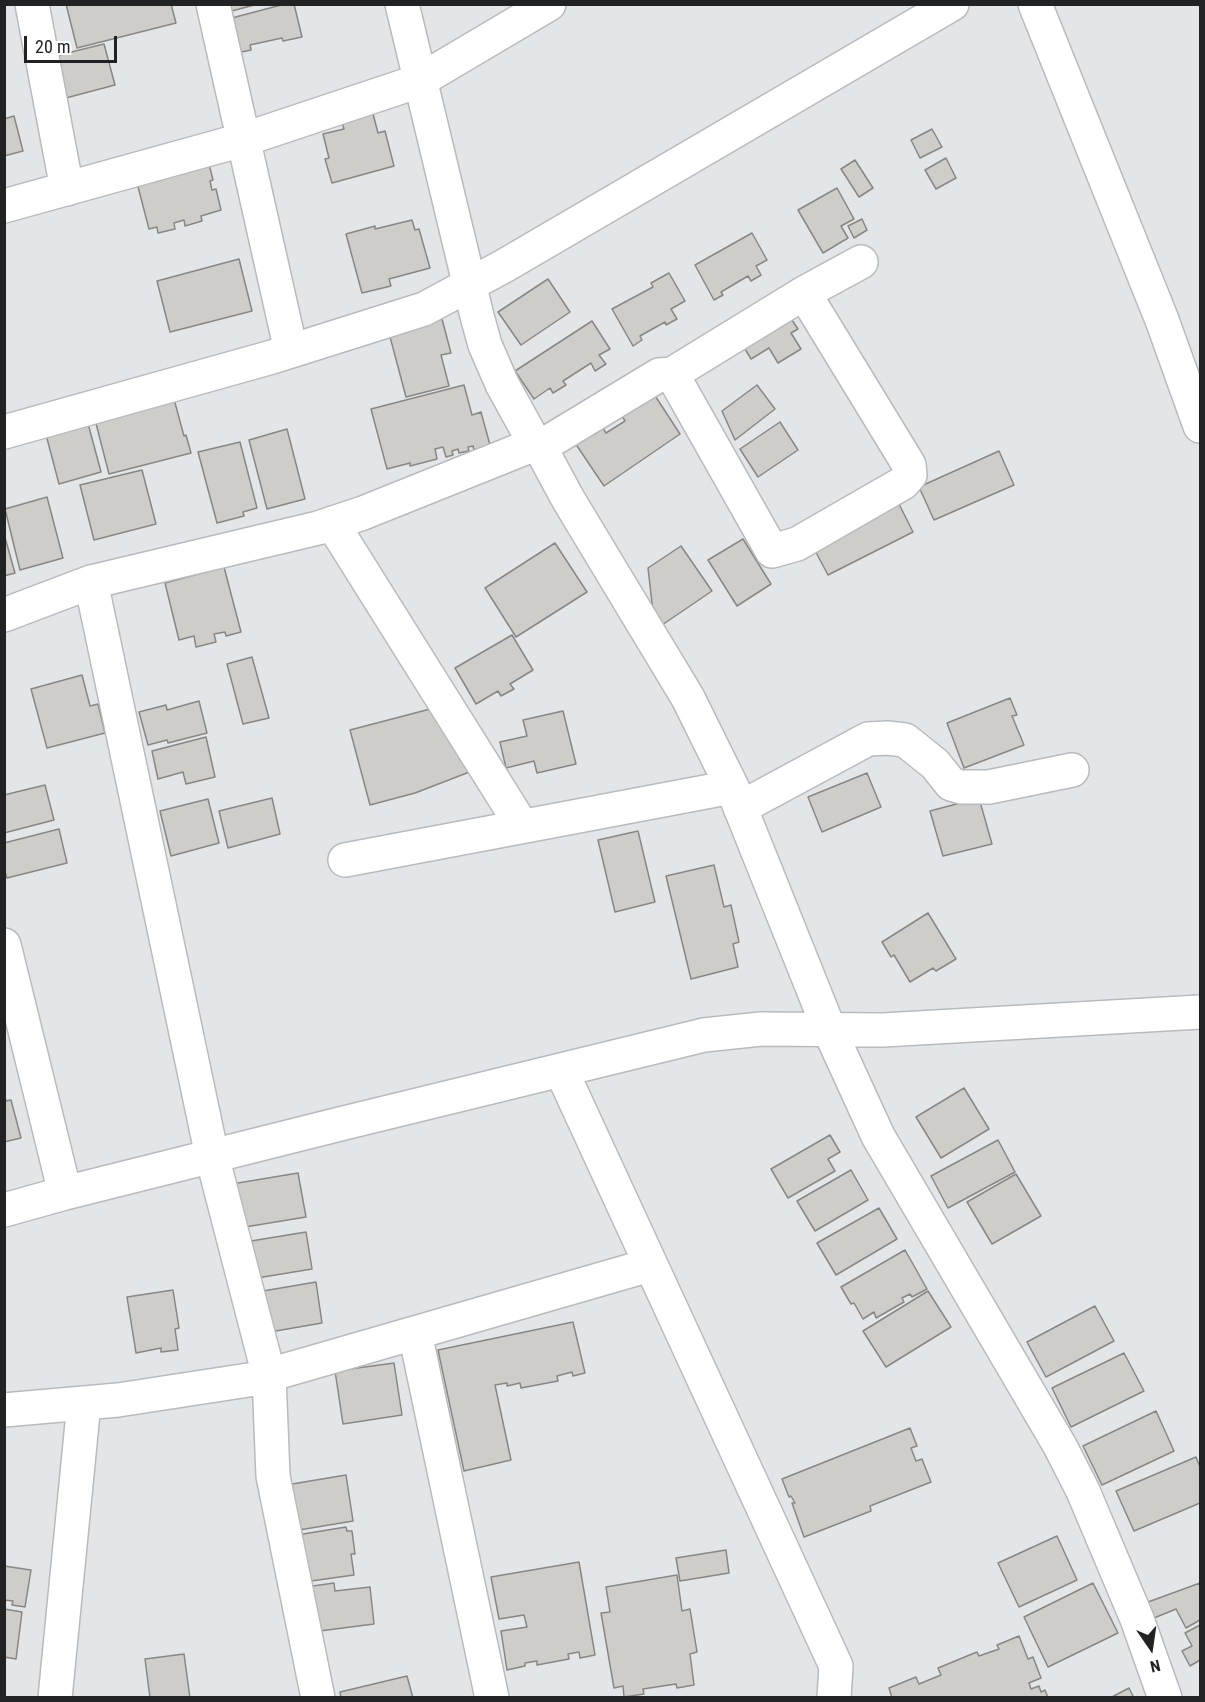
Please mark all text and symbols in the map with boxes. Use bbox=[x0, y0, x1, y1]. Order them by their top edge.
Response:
scale bar bbox=[27, 24, 120, 62]
text: 20 m bbox=[35, 36, 70, 57]
north arrow bbox=[1121, 1618, 1181, 1678]
text: N bbox=[1148, 1656, 1162, 1676]

